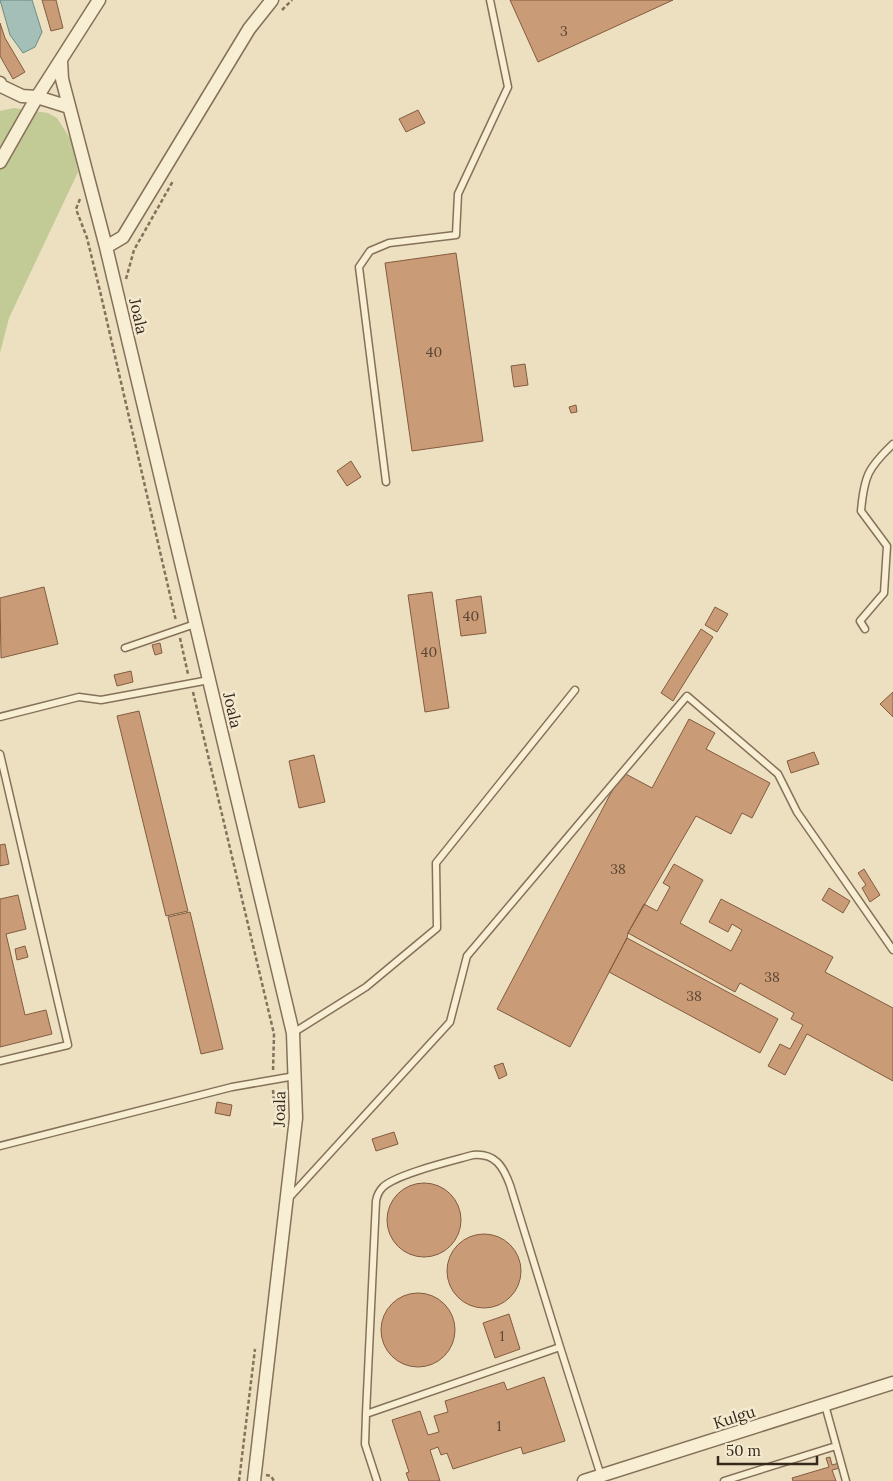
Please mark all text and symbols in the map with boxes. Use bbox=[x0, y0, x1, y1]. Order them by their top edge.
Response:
house number: 3 bbox=[560, 22, 568, 40]
street label: Joala bbox=[125, 295, 153, 336]
house number: 40 bbox=[426, 343, 442, 361]
house number: 40 bbox=[463, 607, 479, 625]
house number: 40 bbox=[421, 643, 437, 661]
street label: Joala bbox=[219, 689, 247, 730]
house number: 38 bbox=[610, 860, 626, 878]
house number: 38 bbox=[764, 968, 780, 986]
house number: 38 bbox=[686, 987, 702, 1005]
street label: Joala bbox=[269, 1091, 289, 1128]
house number: 1 bbox=[499, 1327, 505, 1345]
street label: Kulgu bbox=[710, 1401, 758, 1433]
house number: 1 bbox=[496, 1417, 502, 1435]
scale bar bbox=[718, 1434, 817, 1466]
text: 50 m bbox=[726, 1441, 761, 1460]

